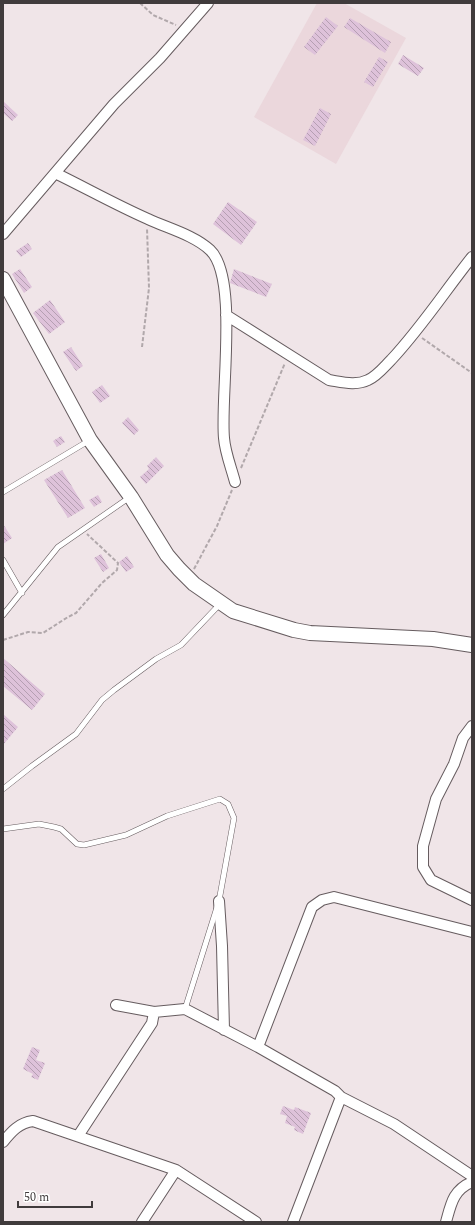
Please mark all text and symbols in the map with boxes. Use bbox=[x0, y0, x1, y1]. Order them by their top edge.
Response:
scale bar bbox=[18, 1183, 92, 1209]
text: 50 m bbox=[24, 1188, 49, 1207]

